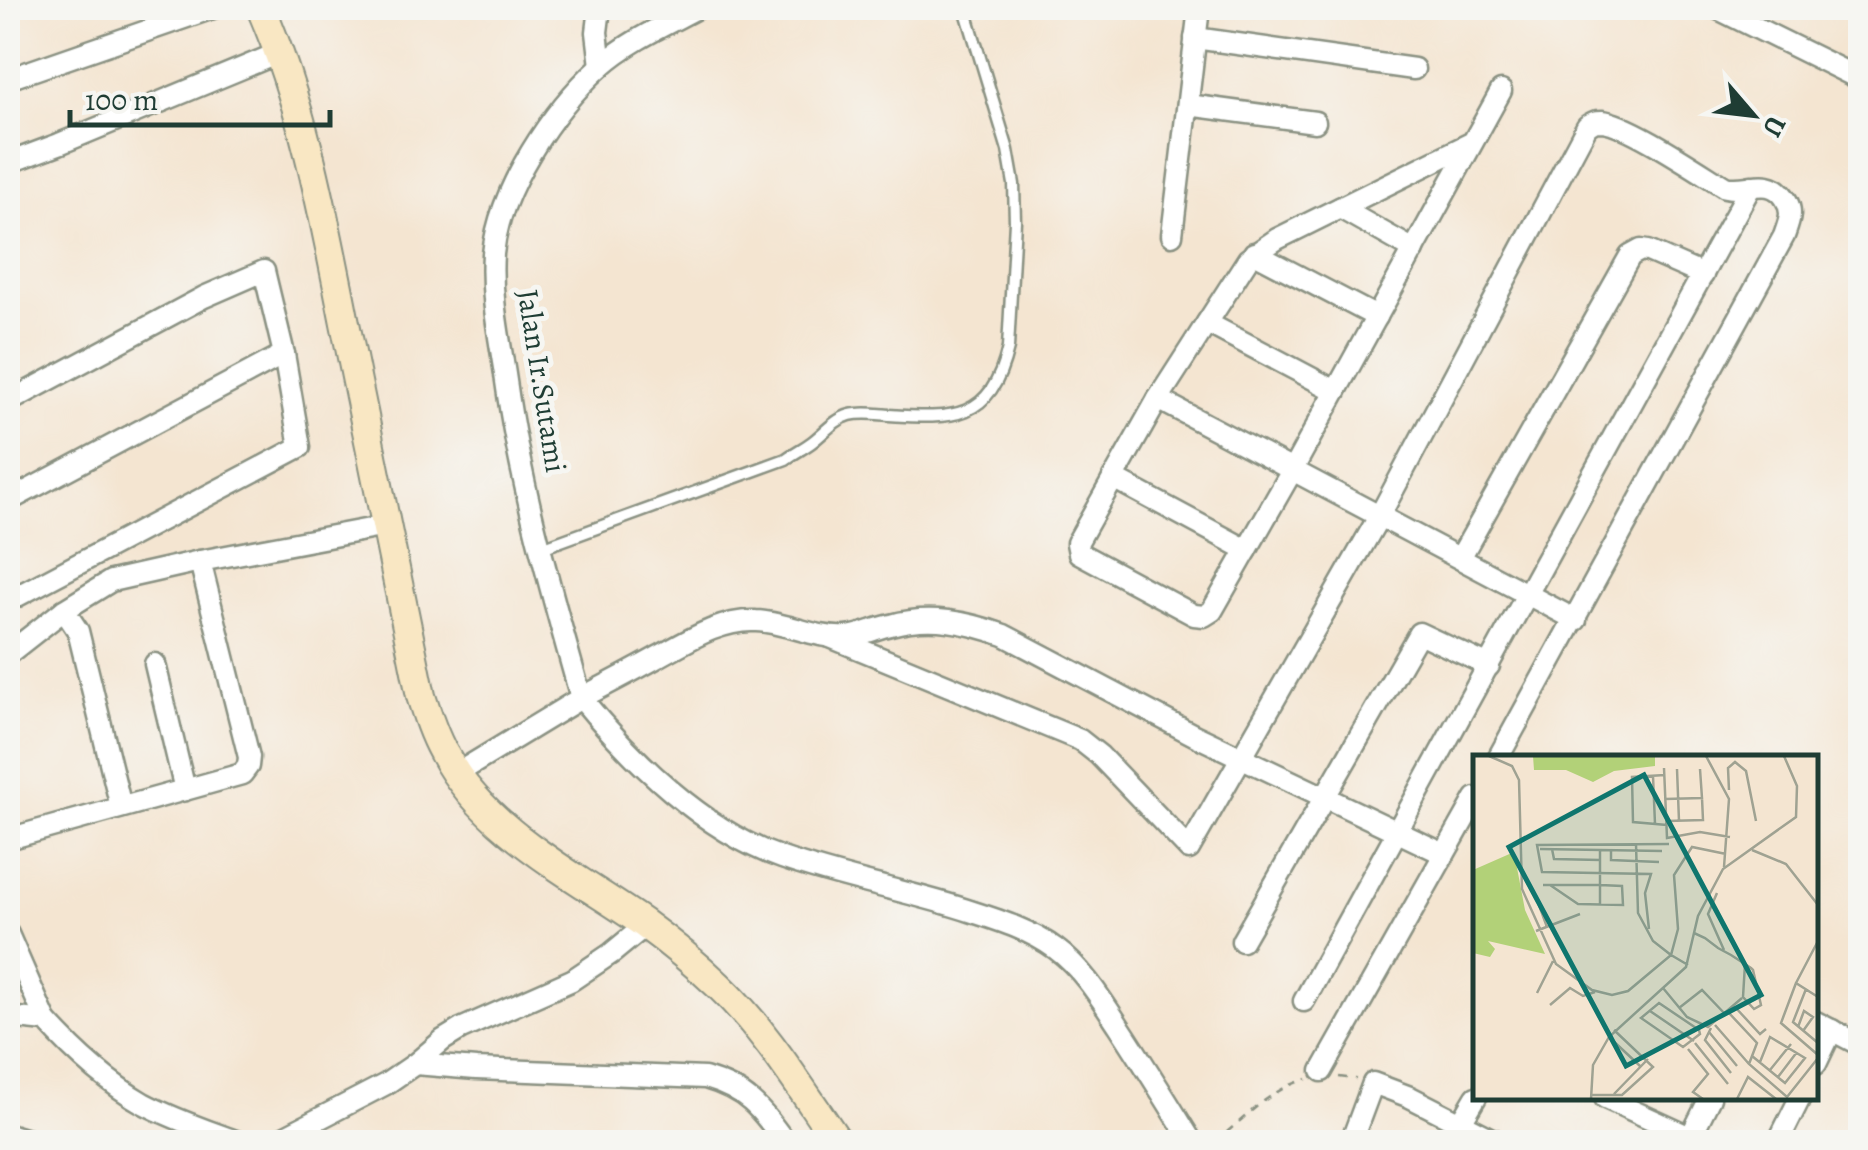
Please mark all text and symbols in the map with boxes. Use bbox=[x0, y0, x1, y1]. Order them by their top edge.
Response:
scale bar bbox=[70, 65, 330, 127]
north arrow bbox=[1703, 65, 1803, 165]
text: 100 m bbox=[85, 80, 158, 120]
text: U bbox=[1753, 109, 1795, 143]
street label: Jalan Ir.Sutami bbox=[508, 287, 576, 475]
inset map bbox=[1473, 755, 1818, 1100]

